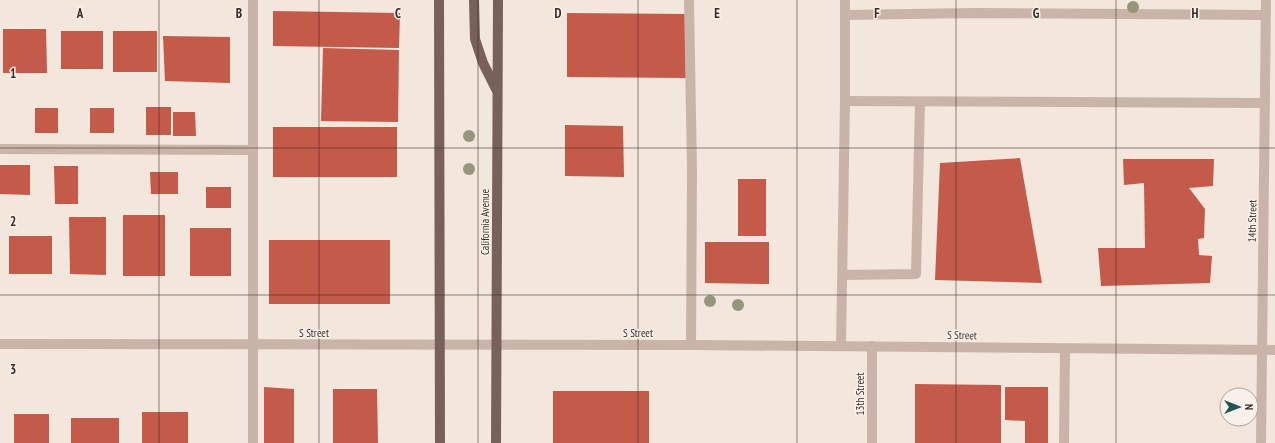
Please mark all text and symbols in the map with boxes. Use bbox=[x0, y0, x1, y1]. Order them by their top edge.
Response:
text: A bbox=[76, 5, 84, 22]
text: B bbox=[236, 5, 242, 22]
text: C bbox=[395, 5, 401, 22]
text: D bbox=[555, 5, 562, 22]
text: E bbox=[714, 5, 720, 22]
text: F bbox=[874, 5, 880, 22]
text: G bbox=[1033, 5, 1040, 22]
text: H bbox=[1192, 5, 1199, 22]
text: 1 bbox=[10, 65, 16, 82]
street label: California Avenue bbox=[478, 188, 492, 255]
street label: 14th Street bbox=[1245, 199, 1259, 243]
text: 2 bbox=[10, 213, 16, 230]
street label: S Street bbox=[299, 326, 329, 340]
street label: S Street bbox=[623, 326, 653, 340]
street label: S Street bbox=[947, 328, 977, 342]
text: 3 bbox=[10, 361, 16, 378]
street label: 13th Street bbox=[853, 373, 867, 415]
north arrow bbox=[1219, 387, 1259, 427]
text: N bbox=[1242, 404, 1256, 410]

